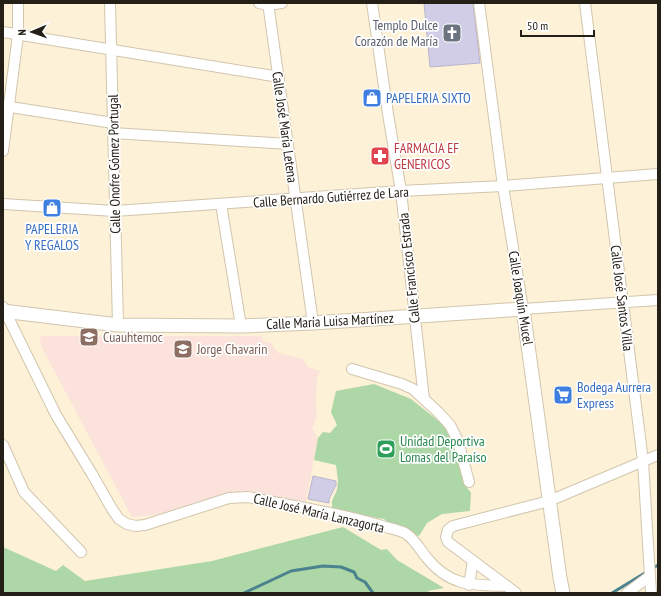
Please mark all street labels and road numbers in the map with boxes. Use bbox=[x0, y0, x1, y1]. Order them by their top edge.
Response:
street label: Calle José María Letena bbox=[268, 70, 302, 184]
street label: Calle Onofre Gómez Portugal bbox=[104, 93, 124, 234]
street label: Calle Bernardo Gutiérrez de Lara bbox=[253, 183, 409, 211]
street label: Calle Francisco Estrada bbox=[394, 212, 424, 324]
street label: Calle José Santos Villa bbox=[607, 244, 637, 352]
street label: Calle Joaquín Mucel bbox=[505, 250, 537, 347]
street label: Calle María Luisa Martínez bbox=[266, 309, 394, 333]
street label: Calle José María Lanzagorta bbox=[252, 489, 386, 537]

